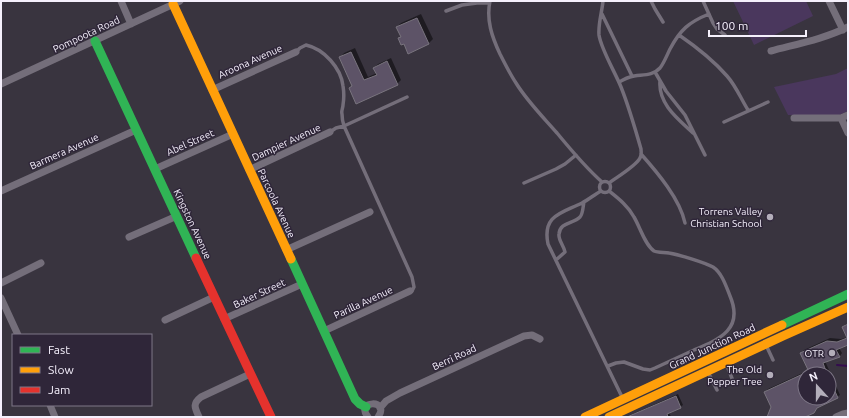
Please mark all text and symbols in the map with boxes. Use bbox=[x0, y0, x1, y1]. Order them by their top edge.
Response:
scale bar bbox=[709, 12, 806, 38]
street label: Pompoota Road bbox=[51, 14, 121, 55]
text: 100 m bbox=[715, 19, 748, 32]
street label: Aroona Avenue bbox=[217, 42, 284, 80]
street label: Dampier Avenue bbox=[250, 122, 322, 163]
street label: Abel Street bbox=[165, 127, 216, 158]
street label: Barmera Avenue bbox=[28, 131, 100, 172]
street label: Parcoola Avenue bbox=[256, 167, 297, 239]
street label: Kingston Avenue bbox=[172, 187, 214, 261]
place label: Torrens Valley Christian School bbox=[690, 206, 762, 229]
marker: Torrens Valley Christian School bbox=[765, 212, 775, 222]
street label: Baker Street bbox=[232, 277, 287, 310]
street label: Parilla Avenue bbox=[332, 284, 394, 321]
street label: Grand Junction Road bbox=[667, 322, 757, 371]
legend bbox=[12, 334, 152, 406]
street label: Berri Road bbox=[430, 342, 478, 372]
text: Fast bbox=[48, 343, 70, 356]
place label: OTR bbox=[805, 348, 824, 359]
marker: OTR bbox=[827, 348, 837, 358]
text: Slow bbox=[48, 363, 74, 376]
place label: The Old Pepper Tree bbox=[707, 364, 762, 387]
north arrow bbox=[797, 366, 837, 406]
marker: The Old Pepper Tree bbox=[765, 370, 775, 380]
text: N bbox=[807, 370, 819, 384]
text: Jam bbox=[48, 383, 70, 396]

